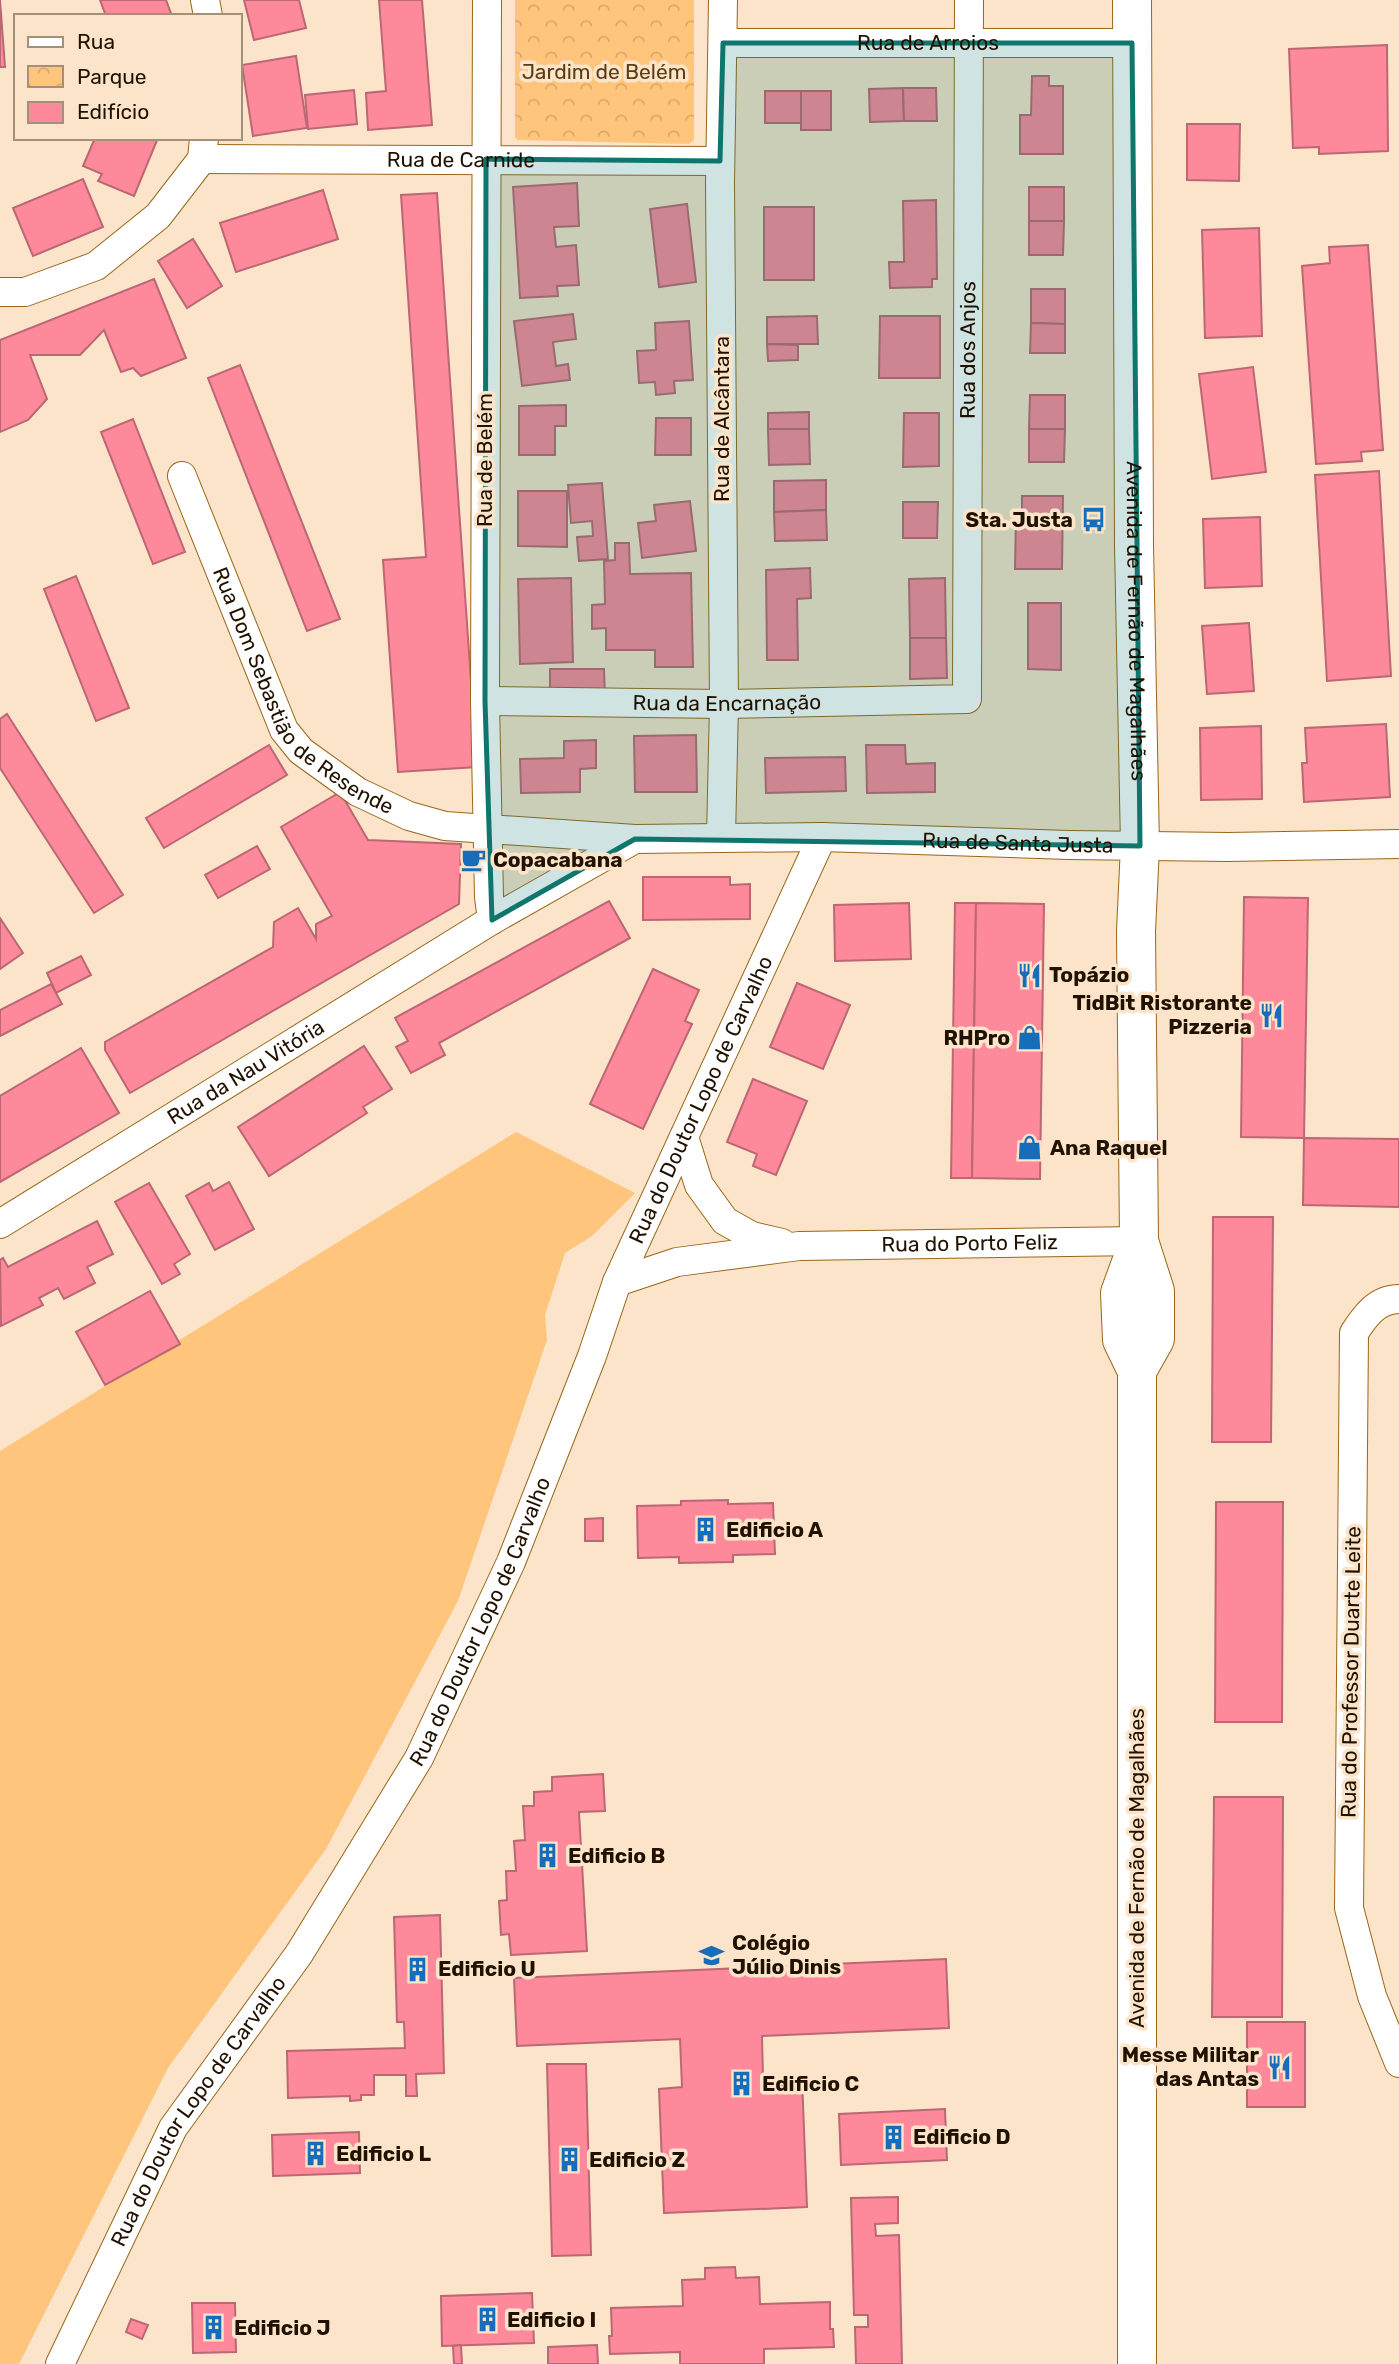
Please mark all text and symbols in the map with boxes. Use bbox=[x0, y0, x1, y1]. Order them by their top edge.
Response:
legend bbox=[14, 14, 242, 140]
text: Rua bbox=[77, 29, 115, 54]
street label: Rua de Arroios bbox=[857, 30, 999, 55]
park label: Jardim de Belém bbox=[522, 59, 686, 84]
text: Parque bbox=[77, 64, 147, 89]
text: Edifício bbox=[77, 99, 149, 124]
street label: Rua de Carnide bbox=[387, 147, 535, 172]
street label: Rua dos Anjos bbox=[955, 281, 980, 419]
street label: Rua de Alcântara bbox=[709, 336, 734, 502]
street label: Rua de Belém bbox=[472, 393, 497, 527]
street label: Avenida de Fernão de Magalhães bbox=[1122, 461, 1152, 781]
bus stop icon: Sta. Justa bbox=[1079, 506, 1107, 534]
place label: Sta. Justa bbox=[965, 507, 1073, 532]
street label: Rua Dom Sebastião de Resende bbox=[208, 563, 398, 819]
street label: Rua da Encarnação bbox=[633, 689, 822, 716]
street label: Rua de Santa Justa bbox=[922, 827, 1114, 858]
cafe icon: Copacabana bbox=[459, 846, 487, 874]
place label: Copacabana bbox=[493, 847, 623, 872]
street label: Rua do Doutor Lopo de Carvalho bbox=[623, 952, 778, 1247]
restaurant icon: Topázio bbox=[1015, 961, 1043, 989]
place label: Topázio bbox=[1049, 962, 1129, 987]
place label: TidBit Ristorante Pizzeria bbox=[1073, 990, 1252, 1039]
restaurant icon: TidBit Ristorante Pizzeria bbox=[1258, 1001, 1286, 1029]
street label: Rua da Nau Vitória bbox=[163, 1014, 329, 1130]
shop icon: RHPro bbox=[1016, 1024, 1044, 1052]
place label: RHPro bbox=[943, 1025, 1010, 1050]
shop icon: Ana Raquel bbox=[1016, 1134, 1044, 1162]
place label: Ana Raquel bbox=[1050, 1135, 1168, 1160]
street label: Rua do Porto Feliz bbox=[881, 1229, 1058, 1257]
street label: Rua do Doutor Lopo de Carvalho bbox=[404, 1473, 555, 1771]
building icon: Edificio A bbox=[692, 1516, 720, 1544]
place label: Edificio A bbox=[726, 1517, 823, 1542]
street label: Rua do Professor Duarte Leite bbox=[1335, 1526, 1366, 1818]
street label: Avenida de Fernão de Magalhães bbox=[1124, 1708, 1149, 2028]
building icon: Edificio B bbox=[534, 1842, 562, 1870]
place label: Edificio B bbox=[568, 1843, 665, 1868]
place label: Colégio Júlio Dinis bbox=[732, 1930, 841, 1979]
school or university icon: Colégio Júlio Dinis bbox=[698, 1941, 726, 1969]
building icon: Edificio U bbox=[404, 1955, 432, 1983]
place label: Edificio U bbox=[438, 1956, 536, 1981]
street label: Rua do Doutor Lopo de Carvalho bbox=[105, 1971, 291, 2250]
place label: Messe Militar das Antas bbox=[1122, 2042, 1259, 2091]
restaurant icon: Messe Militar das Antas bbox=[1265, 2053, 1293, 2081]
building icon: Edificio C bbox=[728, 2070, 756, 2098]
place label: Edificio C bbox=[762, 2071, 860, 2096]
building icon: Edificio D bbox=[879, 2123, 907, 2151]
place label: Edificio D bbox=[913, 2124, 1011, 2149]
building icon: Edificio L bbox=[302, 2140, 330, 2168]
place label: Edificio L bbox=[336, 2141, 432, 2166]
building icon: Edificio Z bbox=[555, 2146, 583, 2174]
place label: Edificio Z bbox=[589, 2147, 685, 2172]
building icon: Edificio I bbox=[473, 2306, 501, 2334]
place label: Edificio I bbox=[507, 2307, 596, 2332]
building icon: Edificio J bbox=[200, 2314, 228, 2342]
place label: Edificio J bbox=[234, 2315, 331, 2340]

